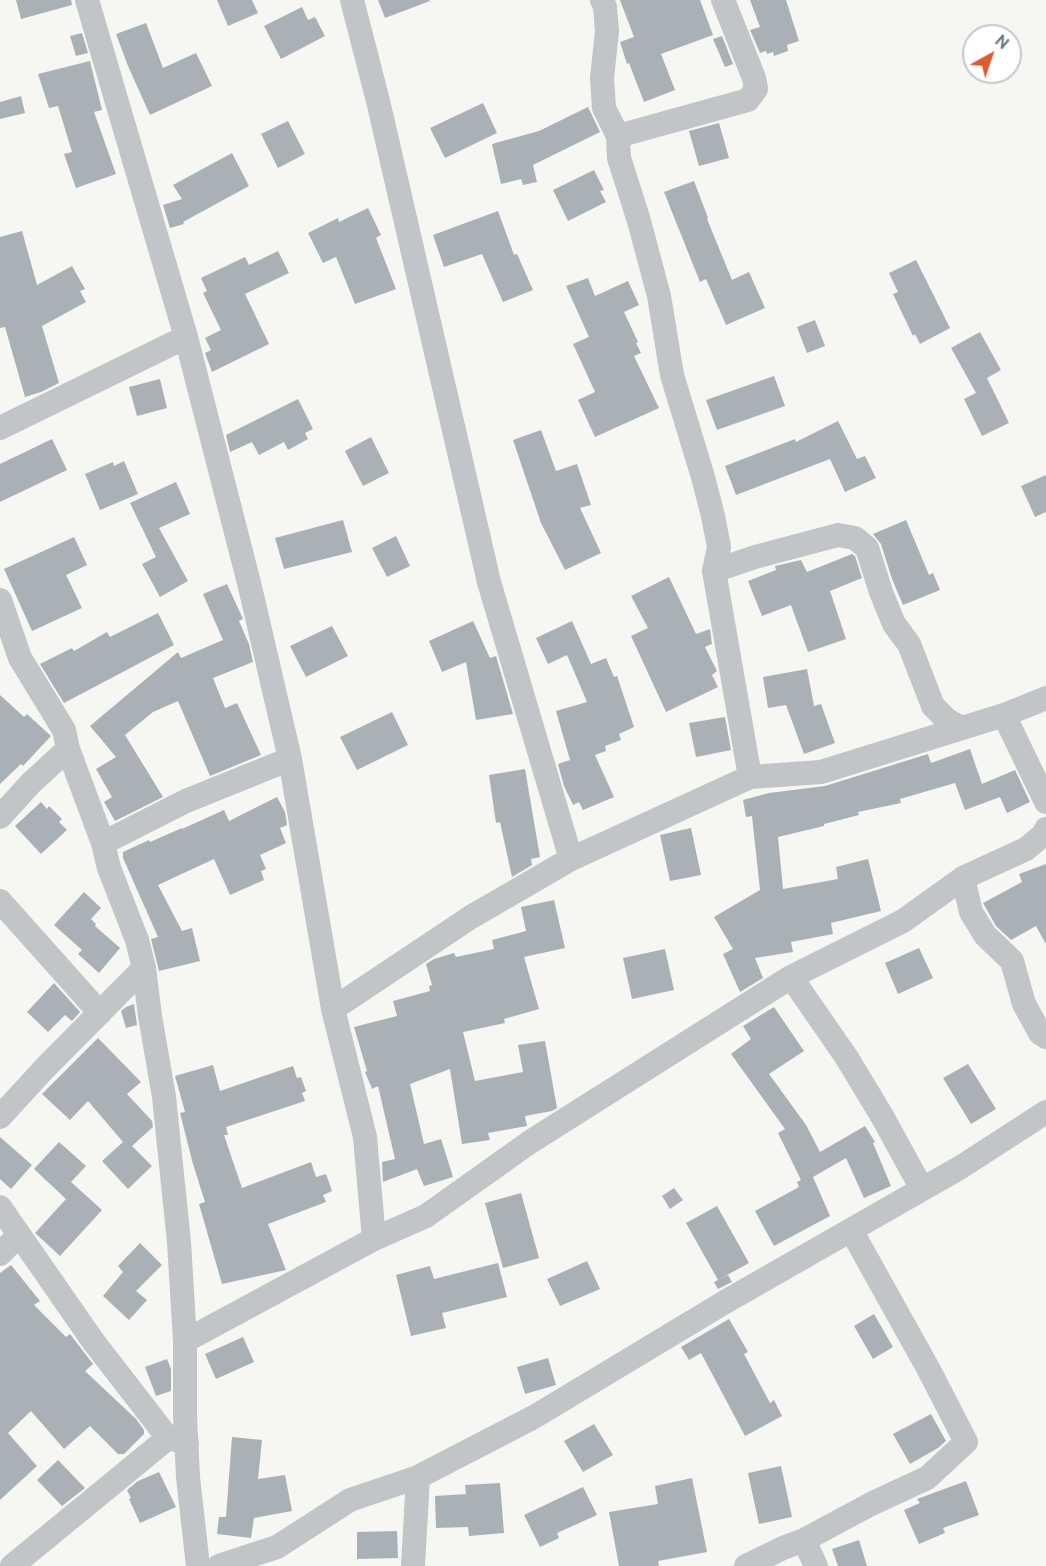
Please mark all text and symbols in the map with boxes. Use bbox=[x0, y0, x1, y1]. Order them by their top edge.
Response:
north arrow bbox=[962, 24, 1022, 84]
text: N bbox=[992, 31, 1013, 52]

